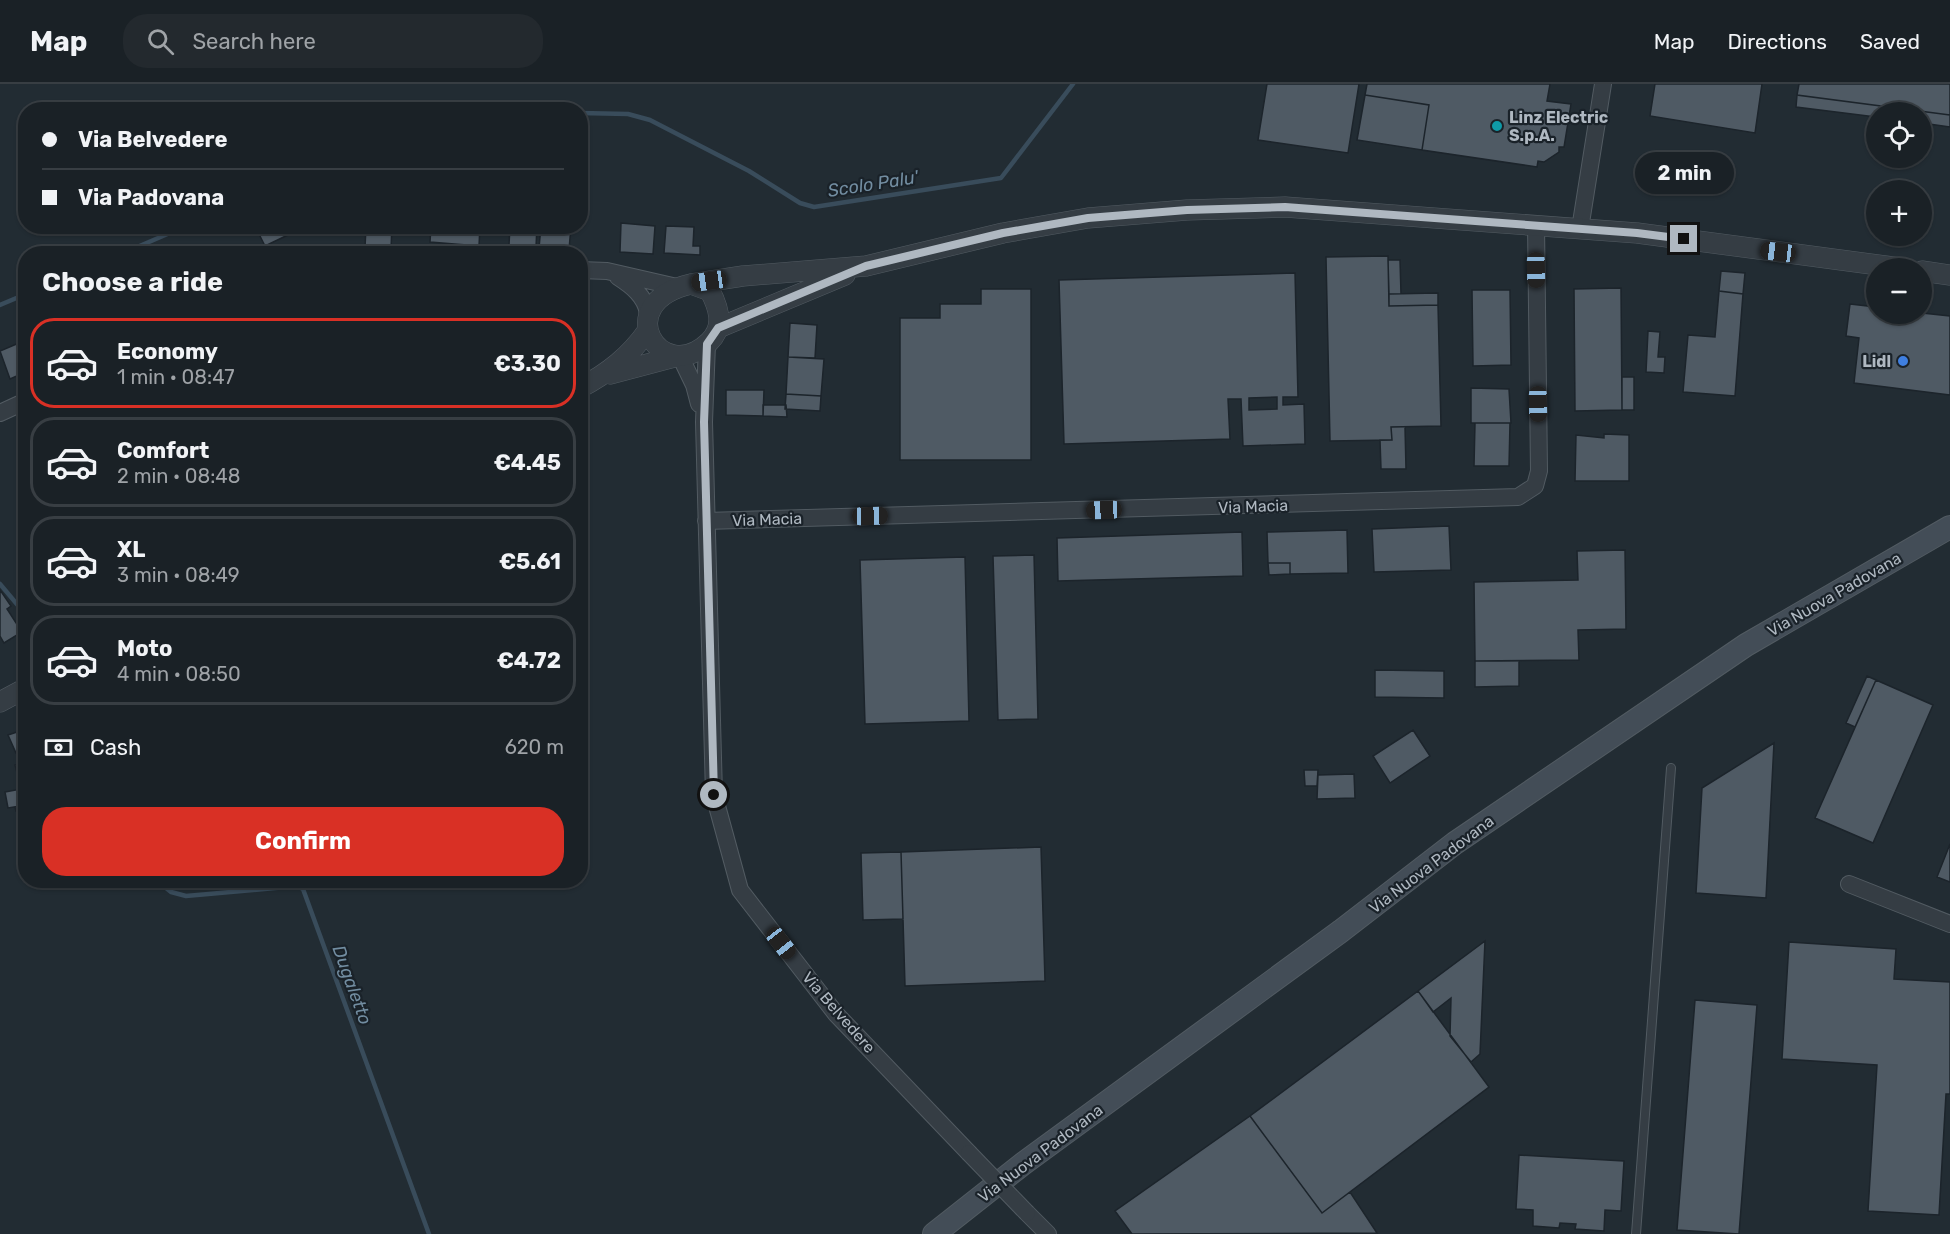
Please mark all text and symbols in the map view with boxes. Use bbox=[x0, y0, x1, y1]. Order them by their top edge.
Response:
search box bbox=[123, 14, 543, 68]
text: Map bbox=[30, 25, 87, 58]
icon: search bbox=[144, 25, 177, 58]
text: Search here bbox=[192, 28, 316, 55]
text: Map bbox=[1654, 29, 1695, 54]
text: Directions bbox=[1728, 29, 1827, 54]
text: Saved bbox=[1860, 29, 1920, 54]
map controls bbox=[1866, 102, 1932, 324]
button: locate bbox=[1866, 102, 1932, 168]
place label: Linz Electric S.p.A. bbox=[1509, 108, 1608, 145]
marker: Linz Electric S.p.A. bbox=[1490, 119, 1504, 133]
text: Via Belvedere bbox=[78, 126, 227, 153]
callout: 2 min bbox=[1634, 152, 1734, 194]
text: 2 min bbox=[1657, 161, 1712, 185]
water label: Scolo Palu' bbox=[826, 166, 921, 202]
button: + bbox=[1866, 180, 1932, 246]
text: Via Padovana bbox=[78, 184, 224, 211]
route end bbox=[1670, 225, 1697, 252]
car bbox=[1759, 241, 1797, 263]
car bbox=[1527, 252, 1545, 288]
button: − bbox=[1866, 258, 1932, 324]
text: Choose a ride bbox=[42, 266, 223, 298]
car bbox=[690, 270, 728, 292]
icon: car bbox=[45, 336, 99, 390]
text: Economy bbox=[117, 338, 218, 365]
text: €3.30 bbox=[494, 350, 561, 377]
place label: Lidl bbox=[1862, 352, 1891, 371]
marker: Lidl bbox=[1896, 354, 1910, 368]
text: 1 min · 08:47 bbox=[117, 365, 234, 389]
car bbox=[1529, 386, 1547, 422]
icon: car bbox=[45, 435, 99, 489]
text: Comfort bbox=[117, 437, 209, 464]
text: €4.45 bbox=[494, 449, 561, 476]
text: 2 min · 08:48 bbox=[117, 464, 240, 488]
street label: Via Macia bbox=[1218, 496, 1288, 517]
car bbox=[1086, 500, 1122, 520]
car bbox=[852, 507, 888, 525]
street label: Via Macia bbox=[732, 509, 802, 530]
icon: car bbox=[45, 534, 99, 588]
text: XL bbox=[117, 536, 145, 563]
text: €5.61 bbox=[499, 548, 561, 575]
street label: Via Nuova Padovana bbox=[1764, 548, 1904, 640]
text: 3 min · 08:49 bbox=[117, 563, 240, 587]
icon: car bbox=[45, 633, 99, 687]
text: Moto bbox=[117, 635, 172, 662]
text: €4.72 bbox=[496, 647, 561, 674]
text: 4 min · 08:50 bbox=[117, 662, 241, 686]
icon: cash bbox=[42, 731, 75, 764]
text: Cash bbox=[90, 734, 141, 761]
text: 620 m bbox=[505, 735, 564, 759]
route start bbox=[700, 781, 727, 808]
button: Confirm bbox=[42, 807, 564, 876]
street label: Via Nuova Padovana bbox=[1365, 811, 1497, 917]
car bbox=[763, 923, 799, 963]
water label: Dugaletto bbox=[327, 942, 377, 1028]
street label: Via Belvedere bbox=[798, 968, 879, 1057]
street label: Via Nuova Padovana bbox=[974, 1100, 1106, 1206]

